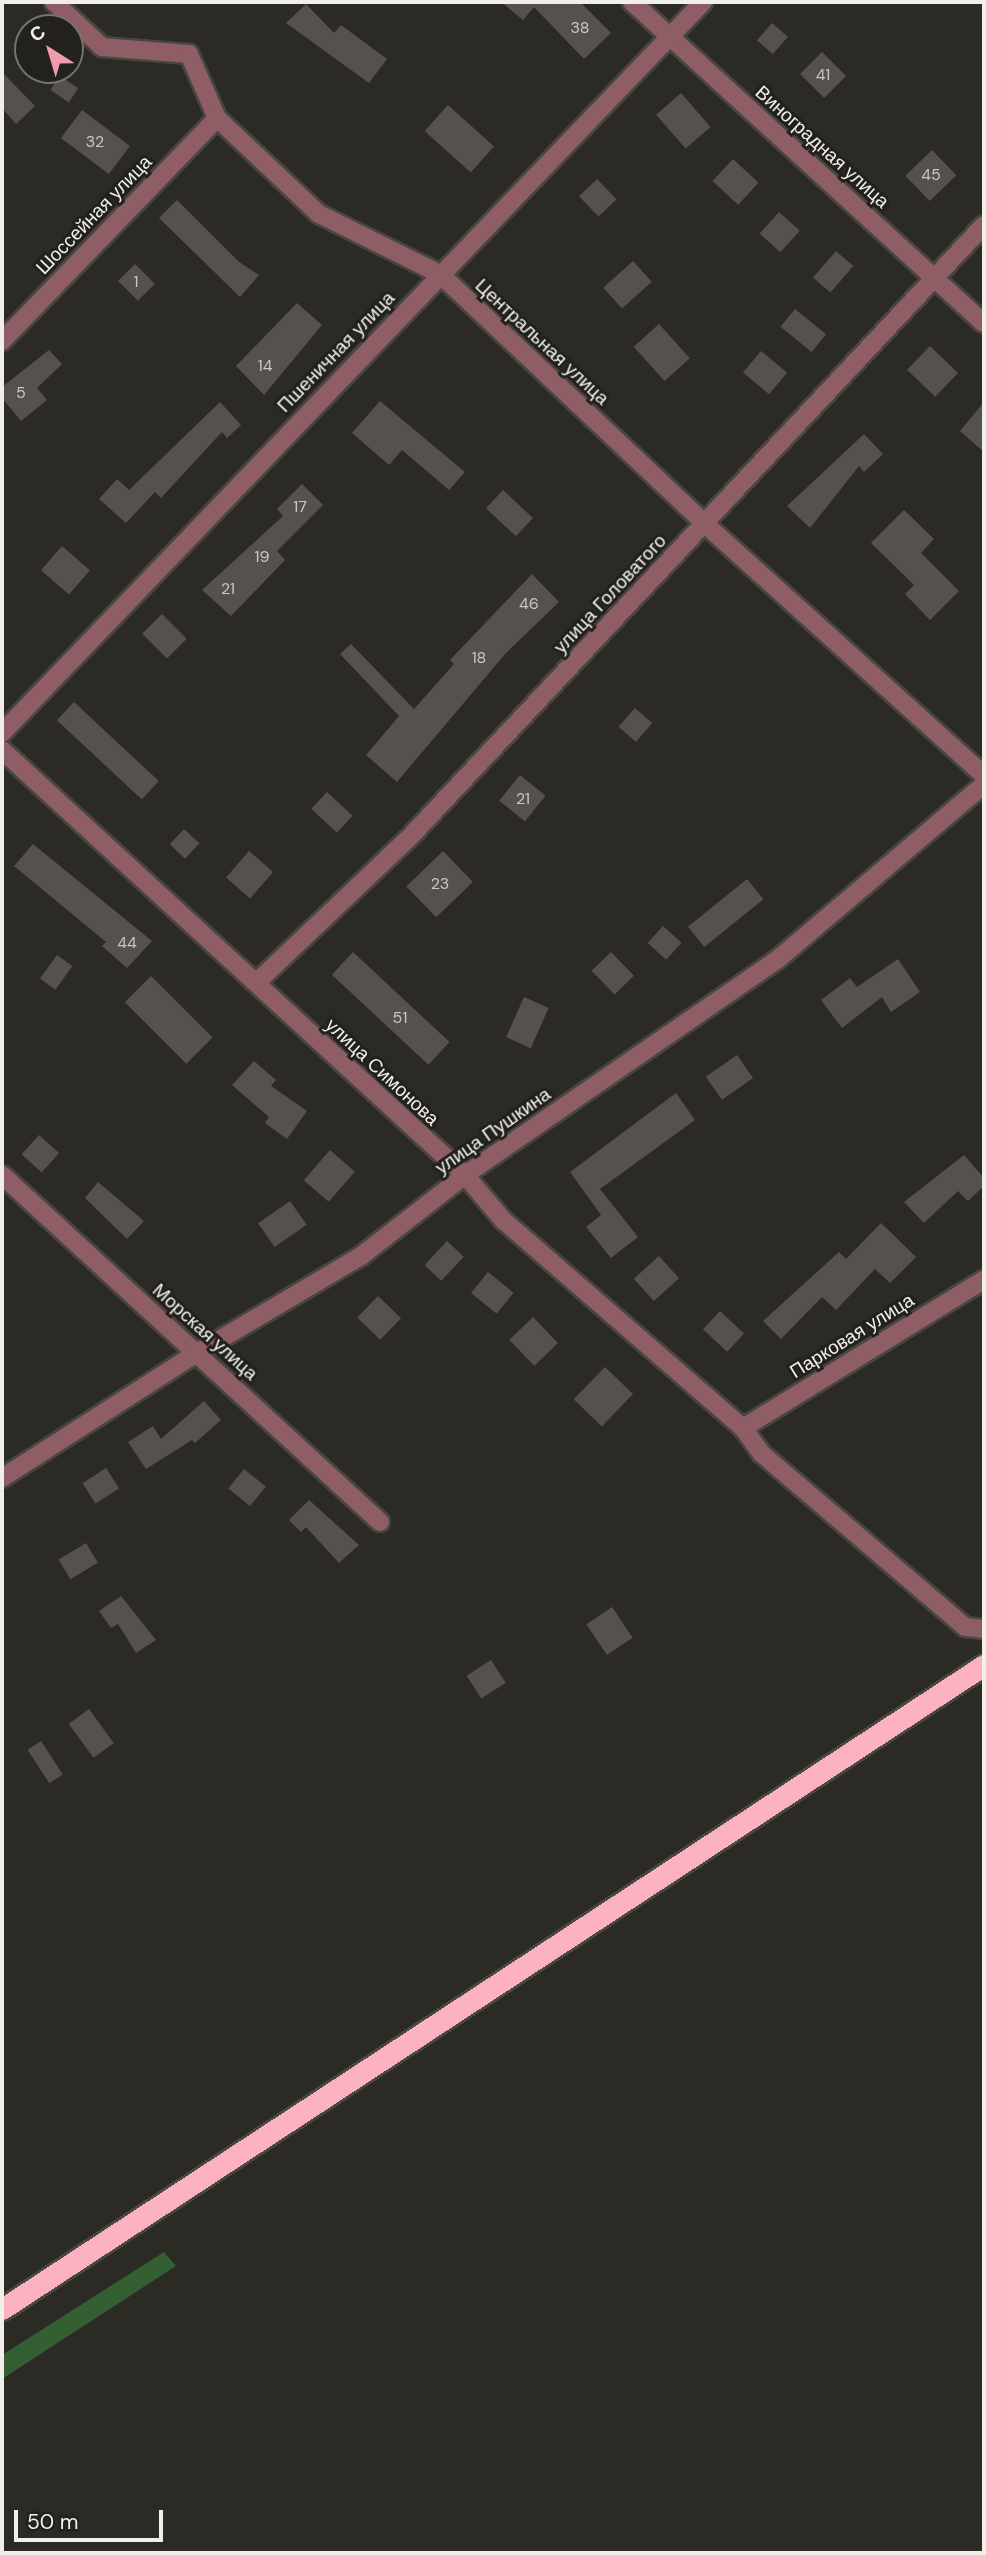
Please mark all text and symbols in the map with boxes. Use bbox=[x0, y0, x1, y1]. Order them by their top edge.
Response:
north arrow bbox=[14, 14, 84, 84]
house number: 38 bbox=[570, 18, 590, 38]
text: С bbox=[24, 19, 50, 48]
house number: 41 bbox=[816, 65, 830, 85]
street label: Виноградная улица bbox=[750, 81, 894, 213]
house number: 32 bbox=[86, 132, 104, 152]
street label: Шоссейная улица bbox=[31, 151, 157, 279]
house number: 45 bbox=[921, 165, 941, 185]
house number: 1 bbox=[134, 272, 138, 292]
street label: Центральная улица bbox=[470, 274, 614, 410]
street label: Пшеничная улица bbox=[273, 287, 399, 417]
house number: 14 bbox=[258, 356, 272, 376]
house number: 5 bbox=[16, 383, 26, 403]
house number: 17 bbox=[293, 497, 307, 517]
street label: улица Головатого bbox=[549, 530, 671, 658]
house number: 19 bbox=[254, 547, 270, 567]
house number: 21 bbox=[221, 579, 235, 599]
house number: 46 bbox=[519, 594, 539, 614]
house number: 18 bbox=[472, 648, 486, 668]
house number: 21 bbox=[516, 789, 530, 809]
house number: 23 bbox=[431, 874, 449, 894]
house number: 44 bbox=[117, 933, 137, 953]
house number: 51 bbox=[393, 1008, 407, 1028]
street label: улица Симонова bbox=[321, 1014, 443, 1130]
street label: улица Пушкина bbox=[431, 1083, 555, 1179]
street label: Морская улица bbox=[148, 1279, 262, 1385]
street label: Парковая улица bbox=[786, 1289, 918, 1383]
scale bar bbox=[18, 2496, 166, 2540]
text: 50 m bbox=[27, 2508, 78, 2536]

